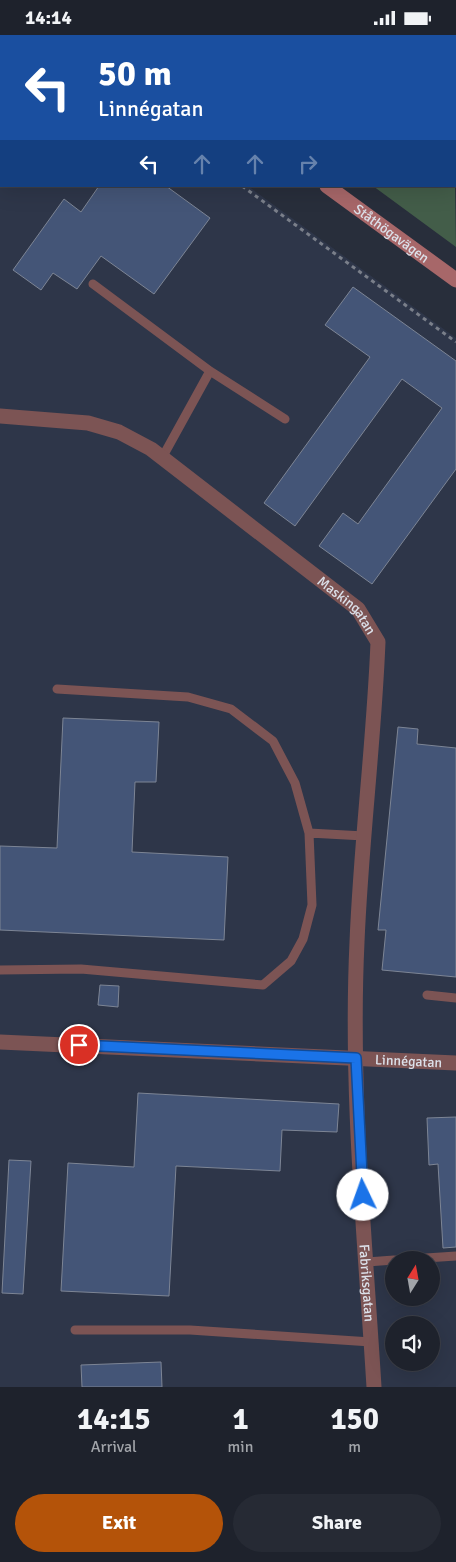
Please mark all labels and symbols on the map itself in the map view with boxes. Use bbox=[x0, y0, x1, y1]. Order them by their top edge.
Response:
street label: Ståthögavägen bbox=[350, 200, 432, 267]
street label: Maskingatan bbox=[314, 573, 379, 638]
pin bbox=[58, 1024, 100, 1066]
street label: Linnégatan bbox=[375, 1051, 442, 1071]
position arrow bbox=[336, 1168, 388, 1220]
street label: Fabriksgatan bbox=[355, 1244, 378, 1322]
north arrow bbox=[385, 1251, 440, 1306]

